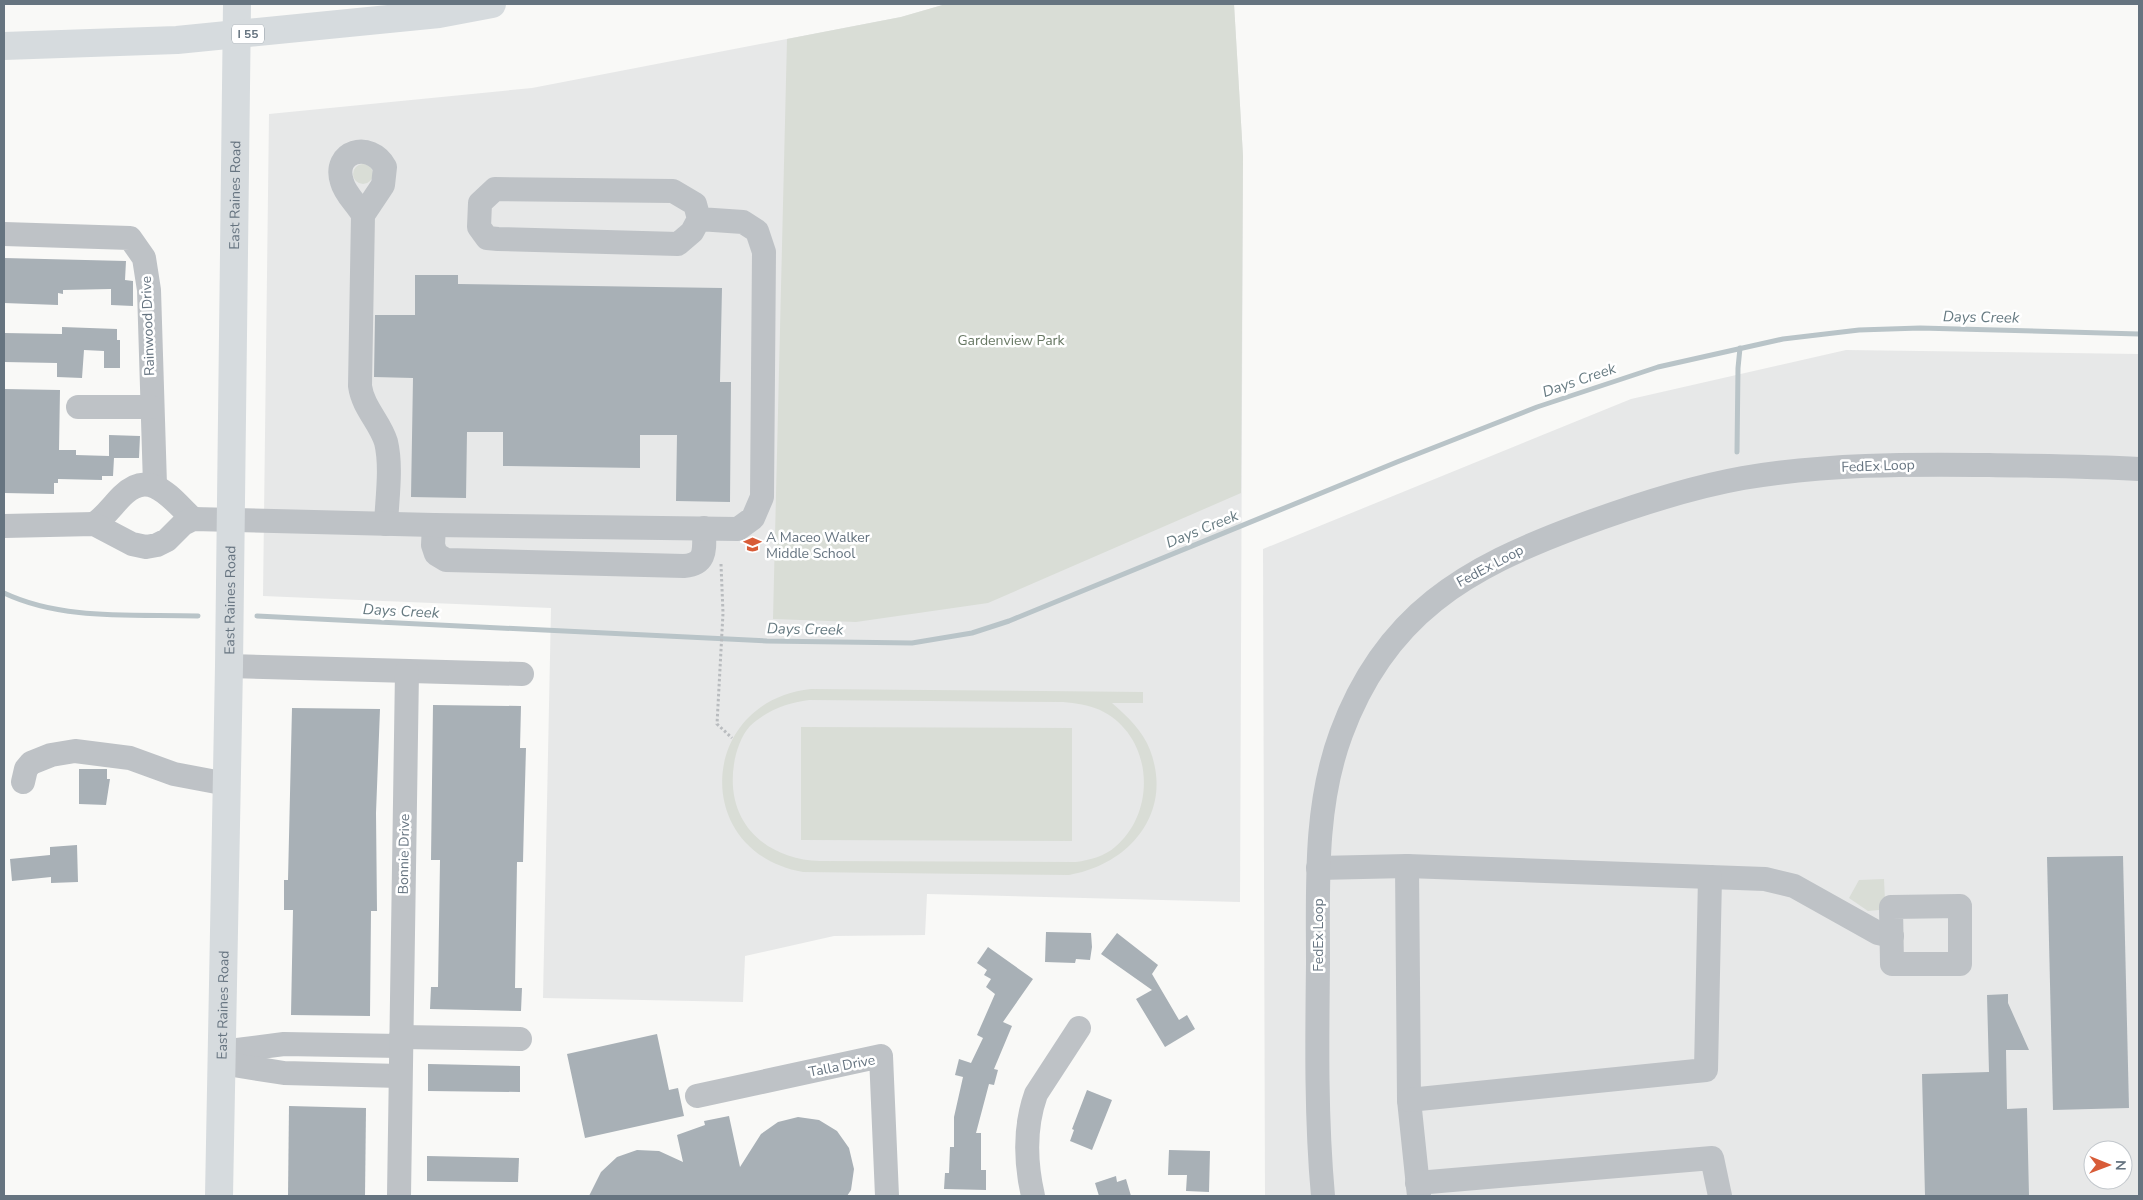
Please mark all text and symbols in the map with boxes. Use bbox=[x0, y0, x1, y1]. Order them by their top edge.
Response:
road number: I 55 bbox=[232, 24, 264, 44]
street label: East Raines Road bbox=[225, 140, 245, 250]
street label: Rainwood Drive bbox=[137, 276, 159, 376]
water label: Days Creek bbox=[1943, 306, 2020, 328]
park label: Gardenview Park bbox=[957, 331, 1066, 350]
water label: Days Creek bbox=[1540, 358, 1619, 402]
street label: FedEx Loop bbox=[1841, 455, 1915, 477]
water label: Days Creek bbox=[1163, 505, 1242, 553]
place label: A Maceo Walker Middle School bbox=[766, 528, 870, 563]
school or university icon: A Maceo Walker Middle School bbox=[742, 535, 762, 555]
street label: FedEx Loop bbox=[1453, 540, 1527, 592]
street label: East Raines Road bbox=[220, 545, 240, 655]
water label: Days Creek bbox=[362, 599, 440, 623]
water label: Days Creek bbox=[767, 618, 844, 640]
street label: Bonnie Drive bbox=[394, 814, 414, 894]
street label: FedEx Loop bbox=[1309, 898, 1328, 972]
street label: East Raines Road bbox=[212, 950, 233, 1060]
street label: Talla Drive bbox=[807, 1050, 877, 1082]
north arrow bbox=[2083, 1140, 2133, 1190]
text: N bbox=[2111, 1160, 2130, 1171]

